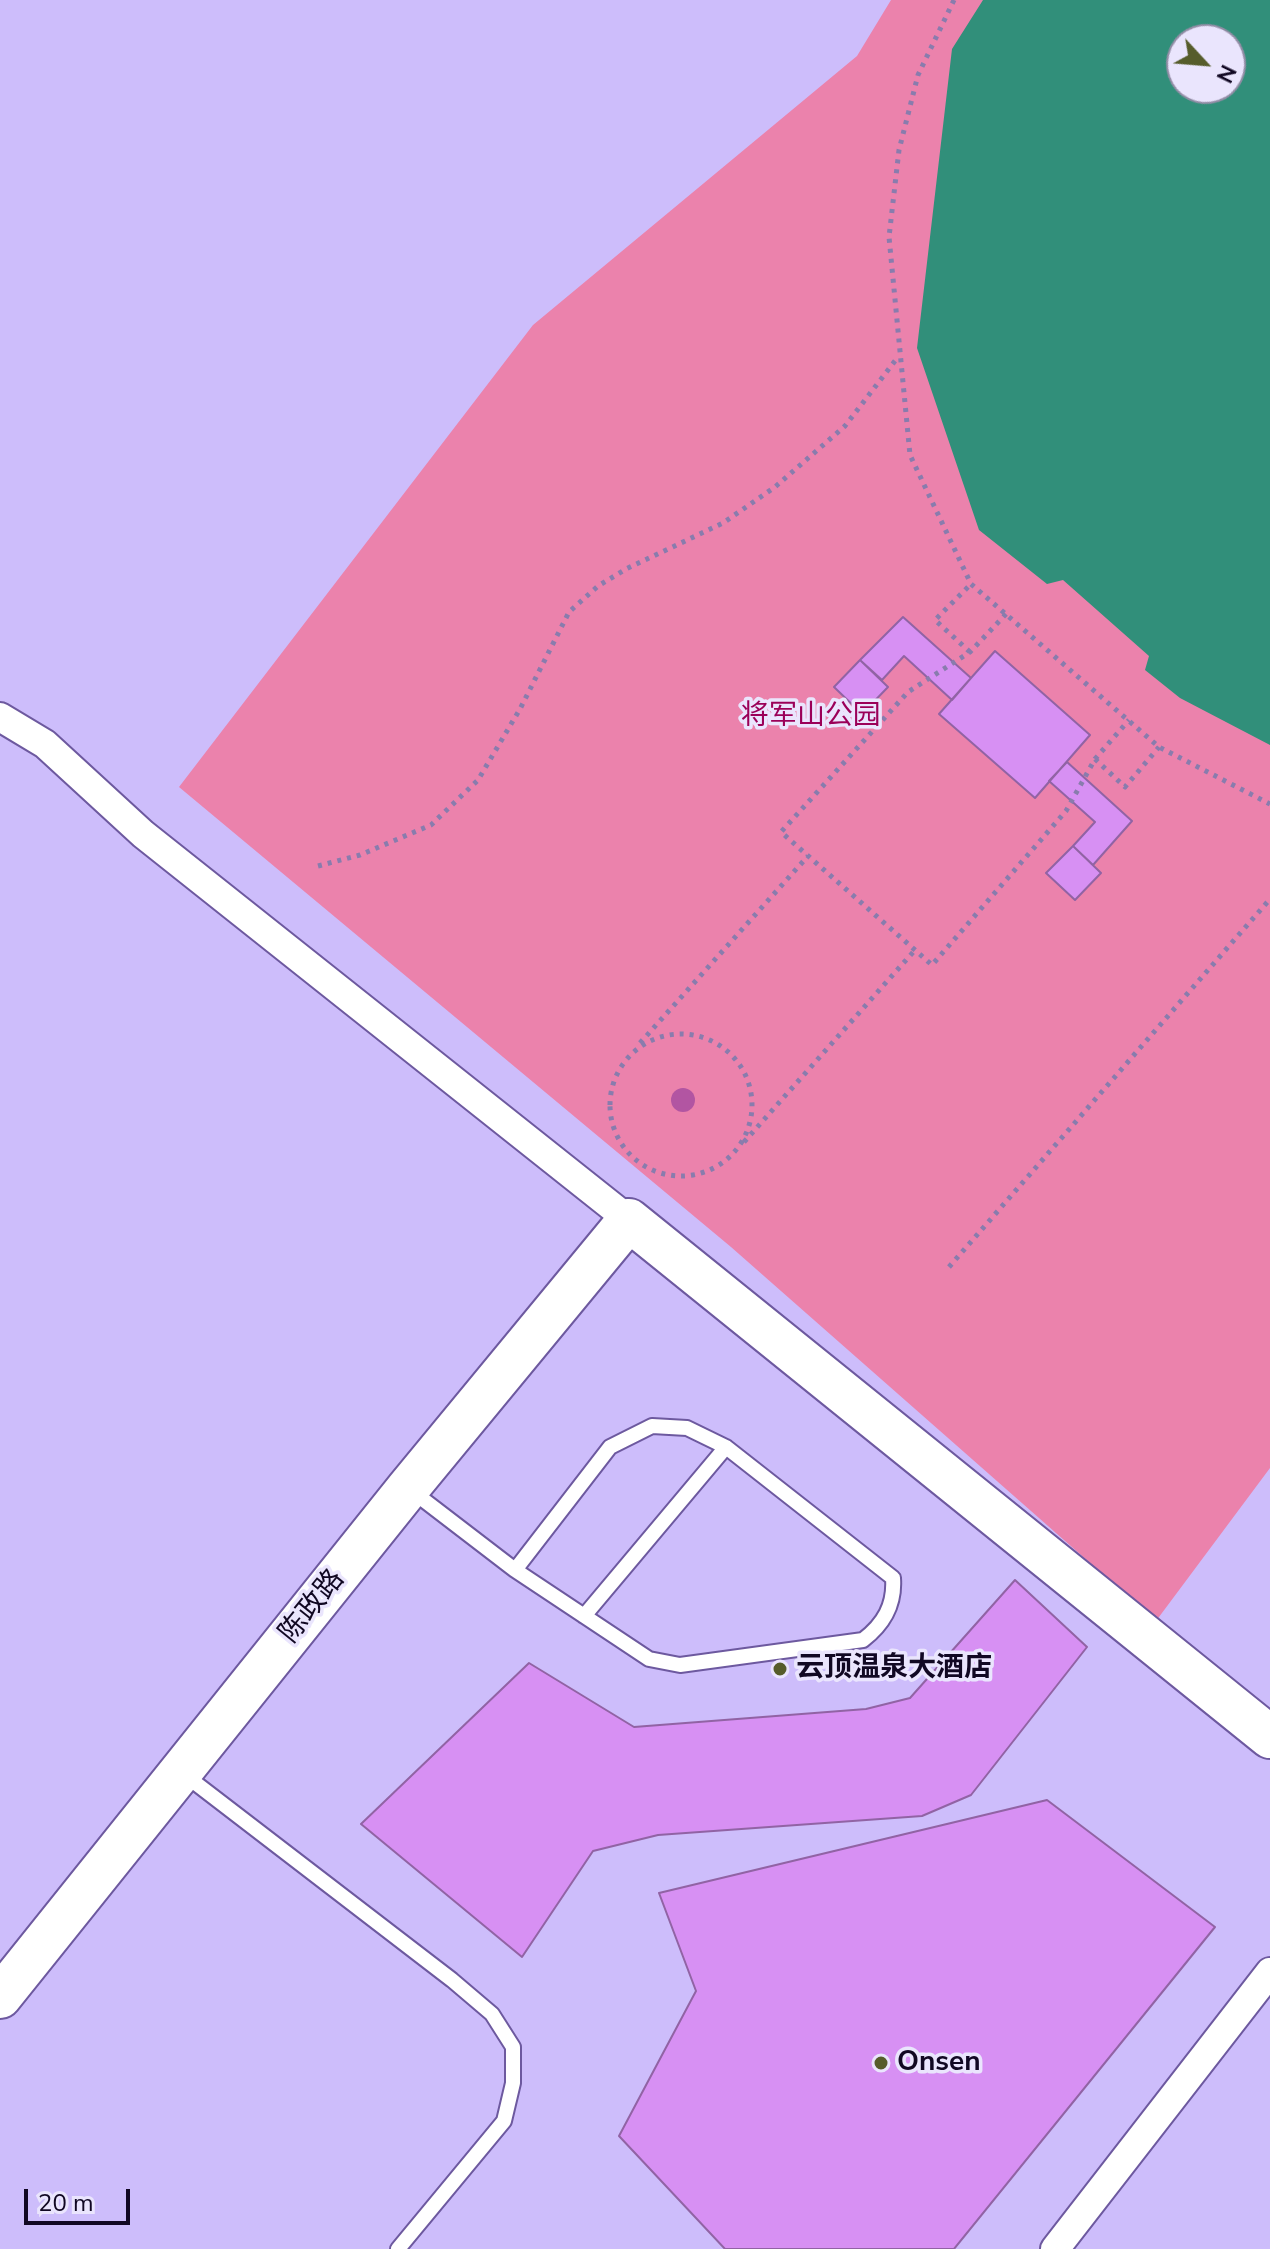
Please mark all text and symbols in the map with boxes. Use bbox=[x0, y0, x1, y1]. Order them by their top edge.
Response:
north arrow bbox=[1166, 24, 1246, 104]
text: N bbox=[1209, 60, 1243, 88]
park label: 将军山公园 bbox=[741, 700, 881, 734]
street label: 陈政路 bbox=[274, 1564, 352, 1650]
place label: 云顶温泉大酒店 bbox=[796, 1652, 992, 1686]
marker: 云顶温泉大酒店 bbox=[771, 1660, 789, 1678]
place label: Onsen bbox=[897, 2046, 981, 2080]
marker: Onsen bbox=[872, 2054, 890, 2072]
scale bar bbox=[28, 2173, 134, 2223]
text: 20 m bbox=[38, 2187, 94, 2219]

